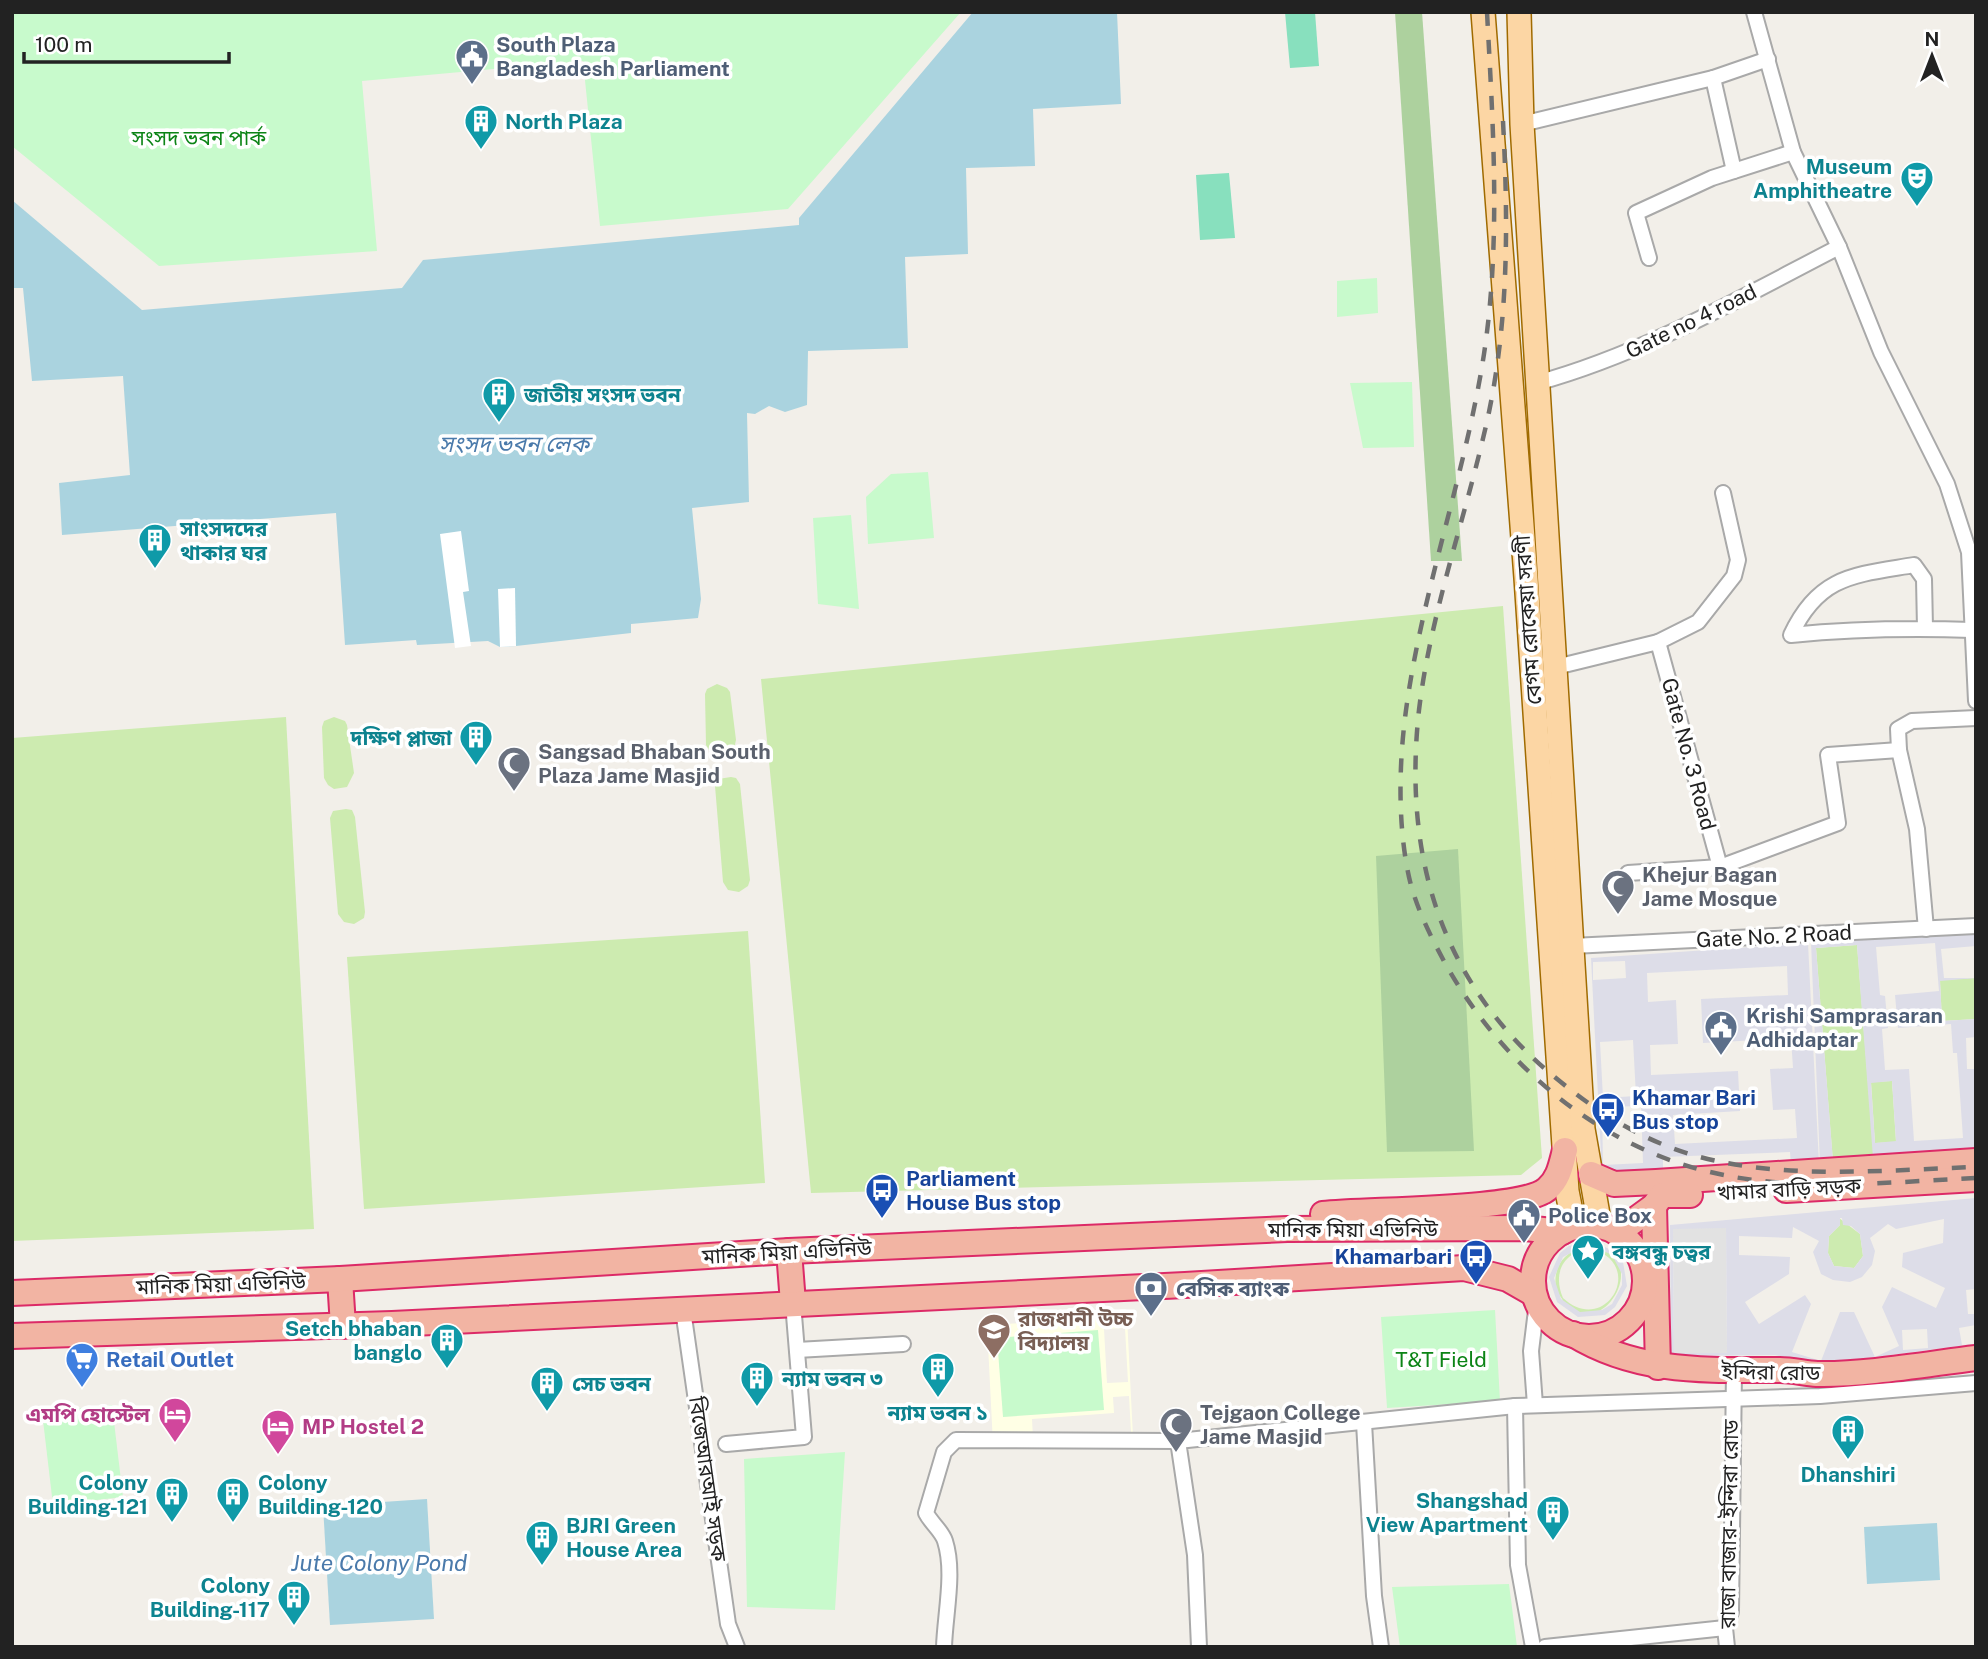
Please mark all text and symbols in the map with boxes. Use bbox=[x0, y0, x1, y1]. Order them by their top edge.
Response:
scale bar bbox=[24, 21, 229, 65]
north arrow bbox=[1897, 21, 1967, 91]
text: N bbox=[1925, 28, 1939, 50]
text: 100 m bbox=[35, 32, 92, 57]
place label: South Plaza Bangladesh Parliament bbox=[496, 32, 730, 81]
public building icon: South Plaza Bangladesh Parliament bbox=[453, 37, 491, 86]
building icon: North Plaza bbox=[462, 102, 500, 151]
place label: North Plaza bbox=[505, 109, 623, 134]
park label: সংসদ ভবন পার্ক bbox=[131, 125, 267, 150]
place label: Museum Amphitheatre bbox=[1753, 154, 1892, 203]
theatre icon: Museum Amphitheatre bbox=[1898, 159, 1936, 208]
street label: Gate no 4 road bbox=[1621, 279, 1761, 363]
building icon: জাতীয় সংসদ ভবন bbox=[480, 375, 518, 424]
place label: জাতীয় সংসদ ভবন bbox=[523, 382, 682, 407]
water label: সংসদ ভবন লেক bbox=[439, 430, 593, 457]
place label: সাংসদদের থাকার ঘর bbox=[179, 516, 268, 565]
building icon: সাংসদদের থাকার ঘর bbox=[136, 521, 174, 570]
street label: বেগম রোকেয়া সরণী bbox=[1510, 534, 1546, 706]
street label: Gate No. 3 Road bbox=[1657, 675, 1721, 833]
building icon: দক্ষিণ প্লাজা bbox=[457, 718, 495, 767]
place label: দক্ষিণ প্লাজা bbox=[349, 725, 453, 750]
place label: Sangsad Bhaban South Plaza Jame Masjid bbox=[538, 739, 771, 788]
mosque icon: Sangsad Bhaban South Plaza Jame Masjid bbox=[495, 744, 533, 793]
place label: Khejur Bagan Jame Mosque bbox=[1642, 862, 1777, 911]
mosque icon: Khejur Bagan Jame Mosque bbox=[1599, 867, 1637, 916]
street label: Gate No. 2 Road bbox=[1695, 919, 1853, 953]
place label: Krishi Samprasaran Adhidaptar bbox=[1746, 1003, 1943, 1052]
public building icon: Krishi Samprasaran Adhidaptar bbox=[1702, 1008, 1740, 1057]
place label: Khamar Bari Bus stop bbox=[1632, 1085, 1756, 1134]
bus stop icon: Khamar Bari Bus stop bbox=[1589, 1090, 1627, 1139]
place label: Parliament House Bus stop bbox=[906, 1166, 1061, 1215]
bus stop icon: Parliament House Bus stop bbox=[863, 1171, 901, 1220]
street label: খামার বাড়ি সড়ক bbox=[1716, 1173, 1863, 1205]
public building icon: Police Box bbox=[1505, 1196, 1543, 1245]
place label: Police Box bbox=[1548, 1203, 1652, 1228]
street label: মানিক মিয়া এভিনিউ bbox=[1267, 1217, 1439, 1242]
place icon: বঙ্গবন্ধু চত্বর bbox=[1569, 1232, 1607, 1281]
street label: মানিক মিয়া এভিনিউ bbox=[701, 1235, 873, 1269]
bus stop icon: Khamarbari bbox=[1457, 1237, 1495, 1286]
place label: বঙ্গবন্ধু চত্বর bbox=[1611, 1239, 1711, 1266]
place label: Khamarbari bbox=[1335, 1244, 1452, 1269]
street label: মানিক মিয়া এভিনিউ bbox=[135, 1269, 307, 1299]
bank icon: বেসিক ব্যাংক bbox=[1132, 1269, 1170, 1318]
place label: বেসিক ব্যাংক bbox=[1176, 1276, 1290, 1301]
place label: রাজধানী উচ্চ বিদ্যালয় bbox=[1017, 1306, 1134, 1355]
school or university icon: রাজধানী উচ্চ বিদ্যালয় bbox=[975, 1311, 1013, 1360]
place label: Setch bhaban banglo bbox=[285, 1316, 422, 1365]
building icon: Setch bhaban banglo bbox=[428, 1321, 466, 1370]
supermarket icon: Retail Outlet bbox=[63, 1340, 101, 1389]
place label: Retail Outlet bbox=[106, 1347, 234, 1372]
park label: T&T Field bbox=[1395, 1347, 1487, 1372]
building icon: ন্যাম ভবন ১ bbox=[919, 1350, 957, 1399]
building icon: ন্যাম ভবন ৩ bbox=[738, 1359, 776, 1408]
street label: ইন্দিরা রোড bbox=[1721, 1359, 1822, 1385]
building icon: সেচ ভবন bbox=[528, 1364, 566, 1413]
place label: ন্যাম ভবন ৩ bbox=[781, 1366, 883, 1391]
place label: সেচ ভবন bbox=[572, 1371, 652, 1396]
street label: বিজেআরআই সড়ক bbox=[684, 1394, 732, 1564]
hotel icon: এমপি হোস্টেল bbox=[156, 1395, 194, 1444]
place label: ন্যাম ভবন ১ bbox=[887, 1400, 988, 1425]
place label: Tejgaon College Jame Masjid bbox=[1200, 1400, 1361, 1449]
place label: এমপি হোস্টেল bbox=[26, 1402, 151, 1427]
mosque icon: Tejgaon College Jame Masjid bbox=[1157, 1405, 1195, 1454]
hotel icon: MP Hostel 2 bbox=[259, 1407, 297, 1456]
building icon: Dhanshiri bbox=[1829, 1412, 1867, 1461]
place label: MP Hostel 2 bbox=[302, 1414, 424, 1439]
street label: রাজা বাজার- ইন্দিরা রোড bbox=[1715, 1418, 1743, 1630]
place label: Dhanshiri bbox=[1800, 1462, 1896, 1487]
place label: Colony Building-121 bbox=[28, 1470, 148, 1519]
place label: Colony Building-120 bbox=[258, 1470, 383, 1519]
building icon: Colony Building-121 bbox=[153, 1475, 191, 1524]
building icon: Colony Building-120 bbox=[214, 1475, 252, 1524]
place label: Shangshad View Apartment bbox=[1366, 1488, 1528, 1537]
building icon: Shangshad View Apartment bbox=[1534, 1493, 1572, 1542]
place label: BJRI Green House Area bbox=[566, 1513, 682, 1562]
building icon: BJRI Green House Area bbox=[523, 1518, 561, 1567]
water label: Jute Colony Pond bbox=[291, 1549, 467, 1576]
place label: Colony Building-117 bbox=[150, 1573, 270, 1622]
building icon: Colony Building-117 bbox=[275, 1578, 313, 1627]

